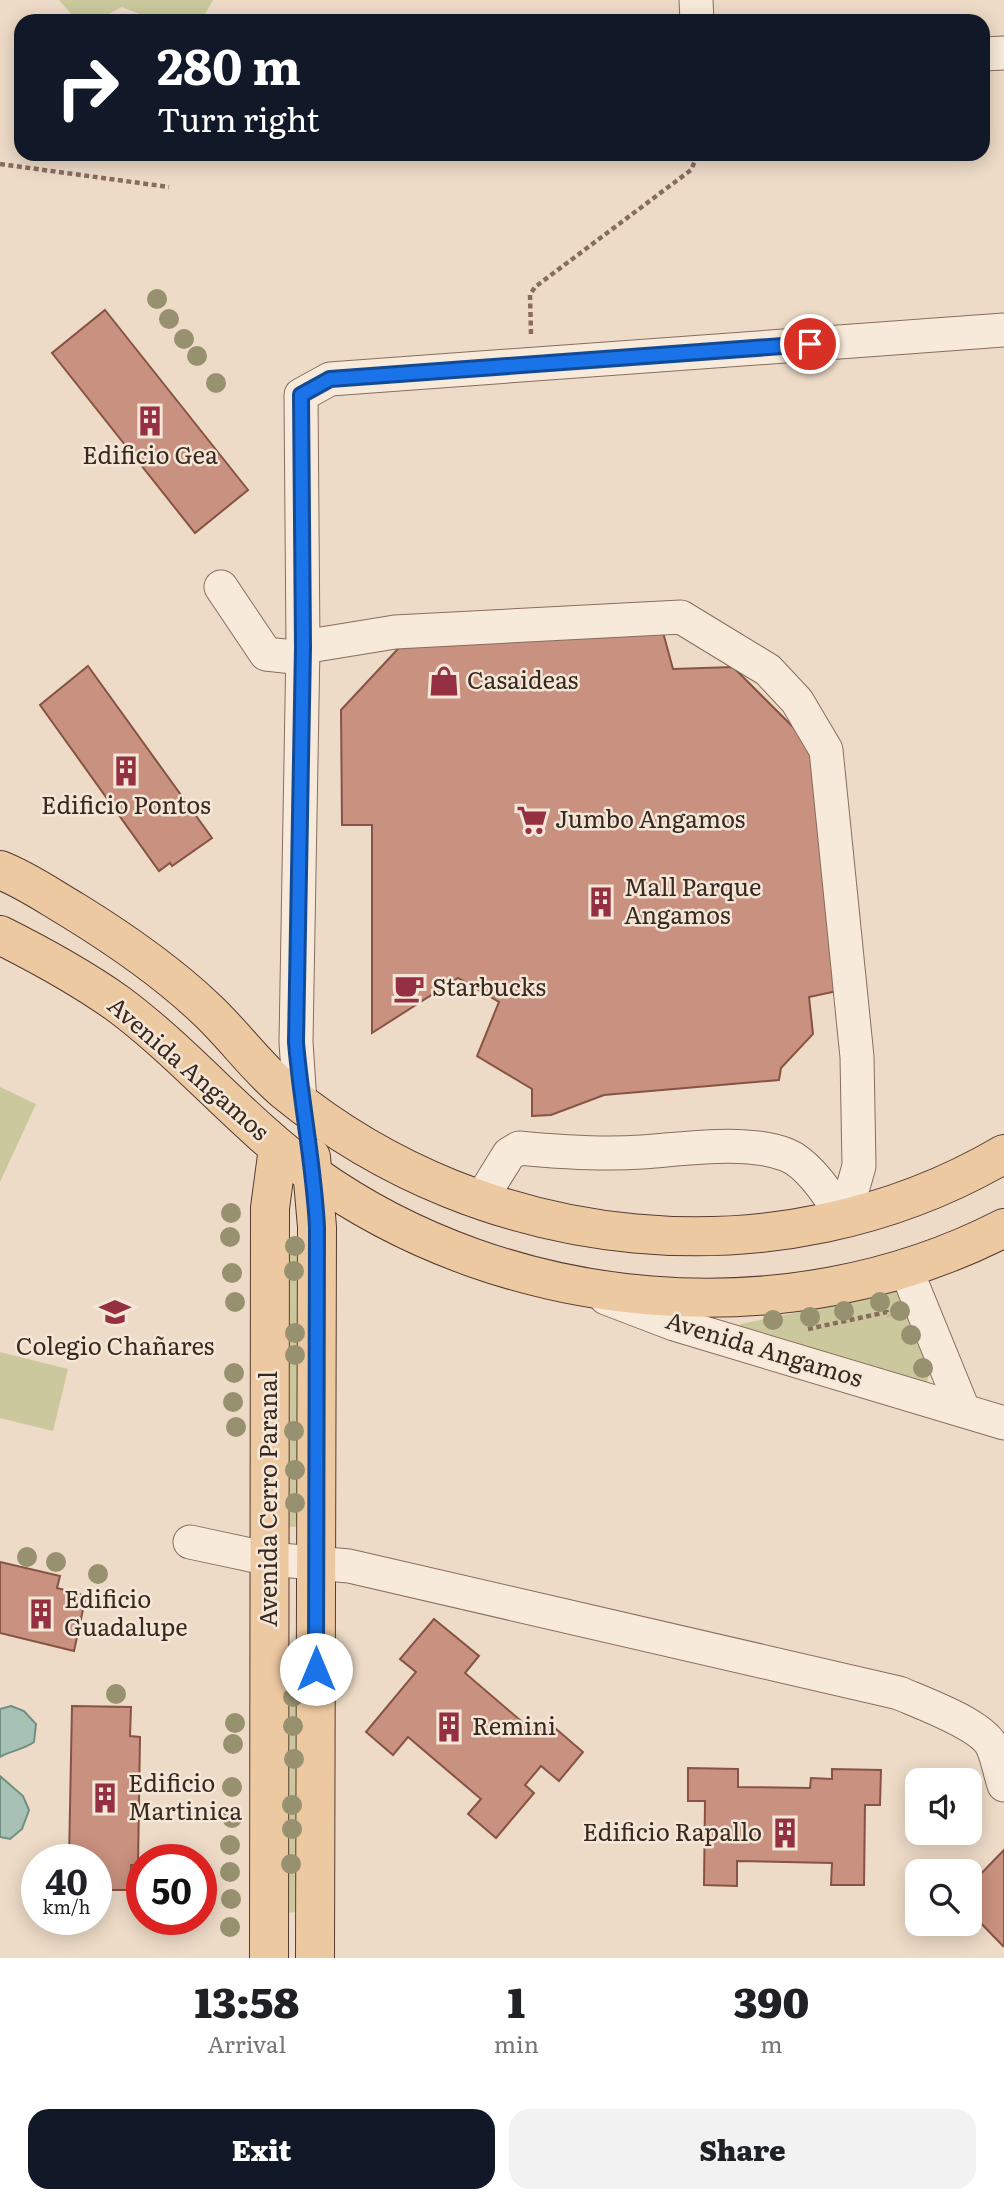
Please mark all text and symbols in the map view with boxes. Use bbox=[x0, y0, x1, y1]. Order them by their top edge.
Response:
text: 280 m bbox=[157, 27, 301, 100]
icon: right bbox=[42, 42, 133, 133]
text: Turn right bbox=[157, 94, 319, 142]
pin bbox=[780, 314, 840, 374]
icon: arrive bbox=[791, 325, 829, 363]
building icon: Edificio Gea bbox=[133, 404, 167, 438]
place label: Edificio Gea bbox=[82, 436, 218, 471]
place label: Casaideas bbox=[467, 661, 579, 696]
shop icon: Casaideas bbox=[427, 664, 461, 698]
building icon: Edificio Pontos bbox=[109, 754, 143, 788]
place label: Edificio Pontos bbox=[41, 786, 211, 821]
place label: Jumbo Angamos bbox=[555, 800, 746, 835]
supermarket icon: Jumbo Angamos bbox=[515, 803, 549, 837]
place label: Mall Parque Angamos bbox=[624, 868, 762, 931]
building icon: Mall Parque Angamos bbox=[584, 885, 618, 919]
place label: Starbucks bbox=[432, 968, 546, 1003]
cafe icon: Starbucks bbox=[392, 971, 426, 1005]
street label: Avenida Angamos bbox=[101, 987, 278, 1147]
school or university icon: Colegio Chañares bbox=[98, 1295, 132, 1329]
street label: Avenida Angamos bbox=[662, 1301, 868, 1394]
place label: Colegio Chañares bbox=[16, 1327, 215, 1362]
street label: Avenida Cerro Paranal bbox=[249, 1371, 284, 1627]
place label: Edificio Guadalupe bbox=[64, 1580, 188, 1643]
building icon: Edificio Guadalupe bbox=[24, 1597, 58, 1631]
position arrow bbox=[279, 1632, 353, 1706]
place label: Remini bbox=[472, 1707, 556, 1742]
building icon: Remini bbox=[432, 1710, 466, 1744]
place label: Edificio Martinica bbox=[128, 1764, 242, 1827]
map controls bbox=[905, 1768, 982, 1936]
button: sound bbox=[905, 1768, 982, 1845]
building icon: Edificio Martinica bbox=[88, 1781, 122, 1815]
place label: Edificio Rapallo bbox=[582, 1813, 762, 1848]
building icon: Edificio Rapallo bbox=[768, 1816, 802, 1850]
speed limit sign: 50 bbox=[126, 1844, 217, 1935]
text: 40 bbox=[45, 1854, 88, 1906]
button: search bbox=[905, 1859, 982, 1936]
text: km/h bbox=[43, 1893, 90, 1920]
text: 13:58 bbox=[195, 1969, 299, 2031]
text: 1 bbox=[507, 1969, 525, 2031]
text: 390 bbox=[733, 1969, 809, 2031]
text: Arrival bbox=[208, 2026, 286, 2060]
text: min bbox=[494, 2026, 539, 2060]
text: m bbox=[760, 2026, 783, 2060]
button: Exit bbox=[28, 2109, 495, 2189]
button: Share bbox=[509, 2109, 976, 2189]

